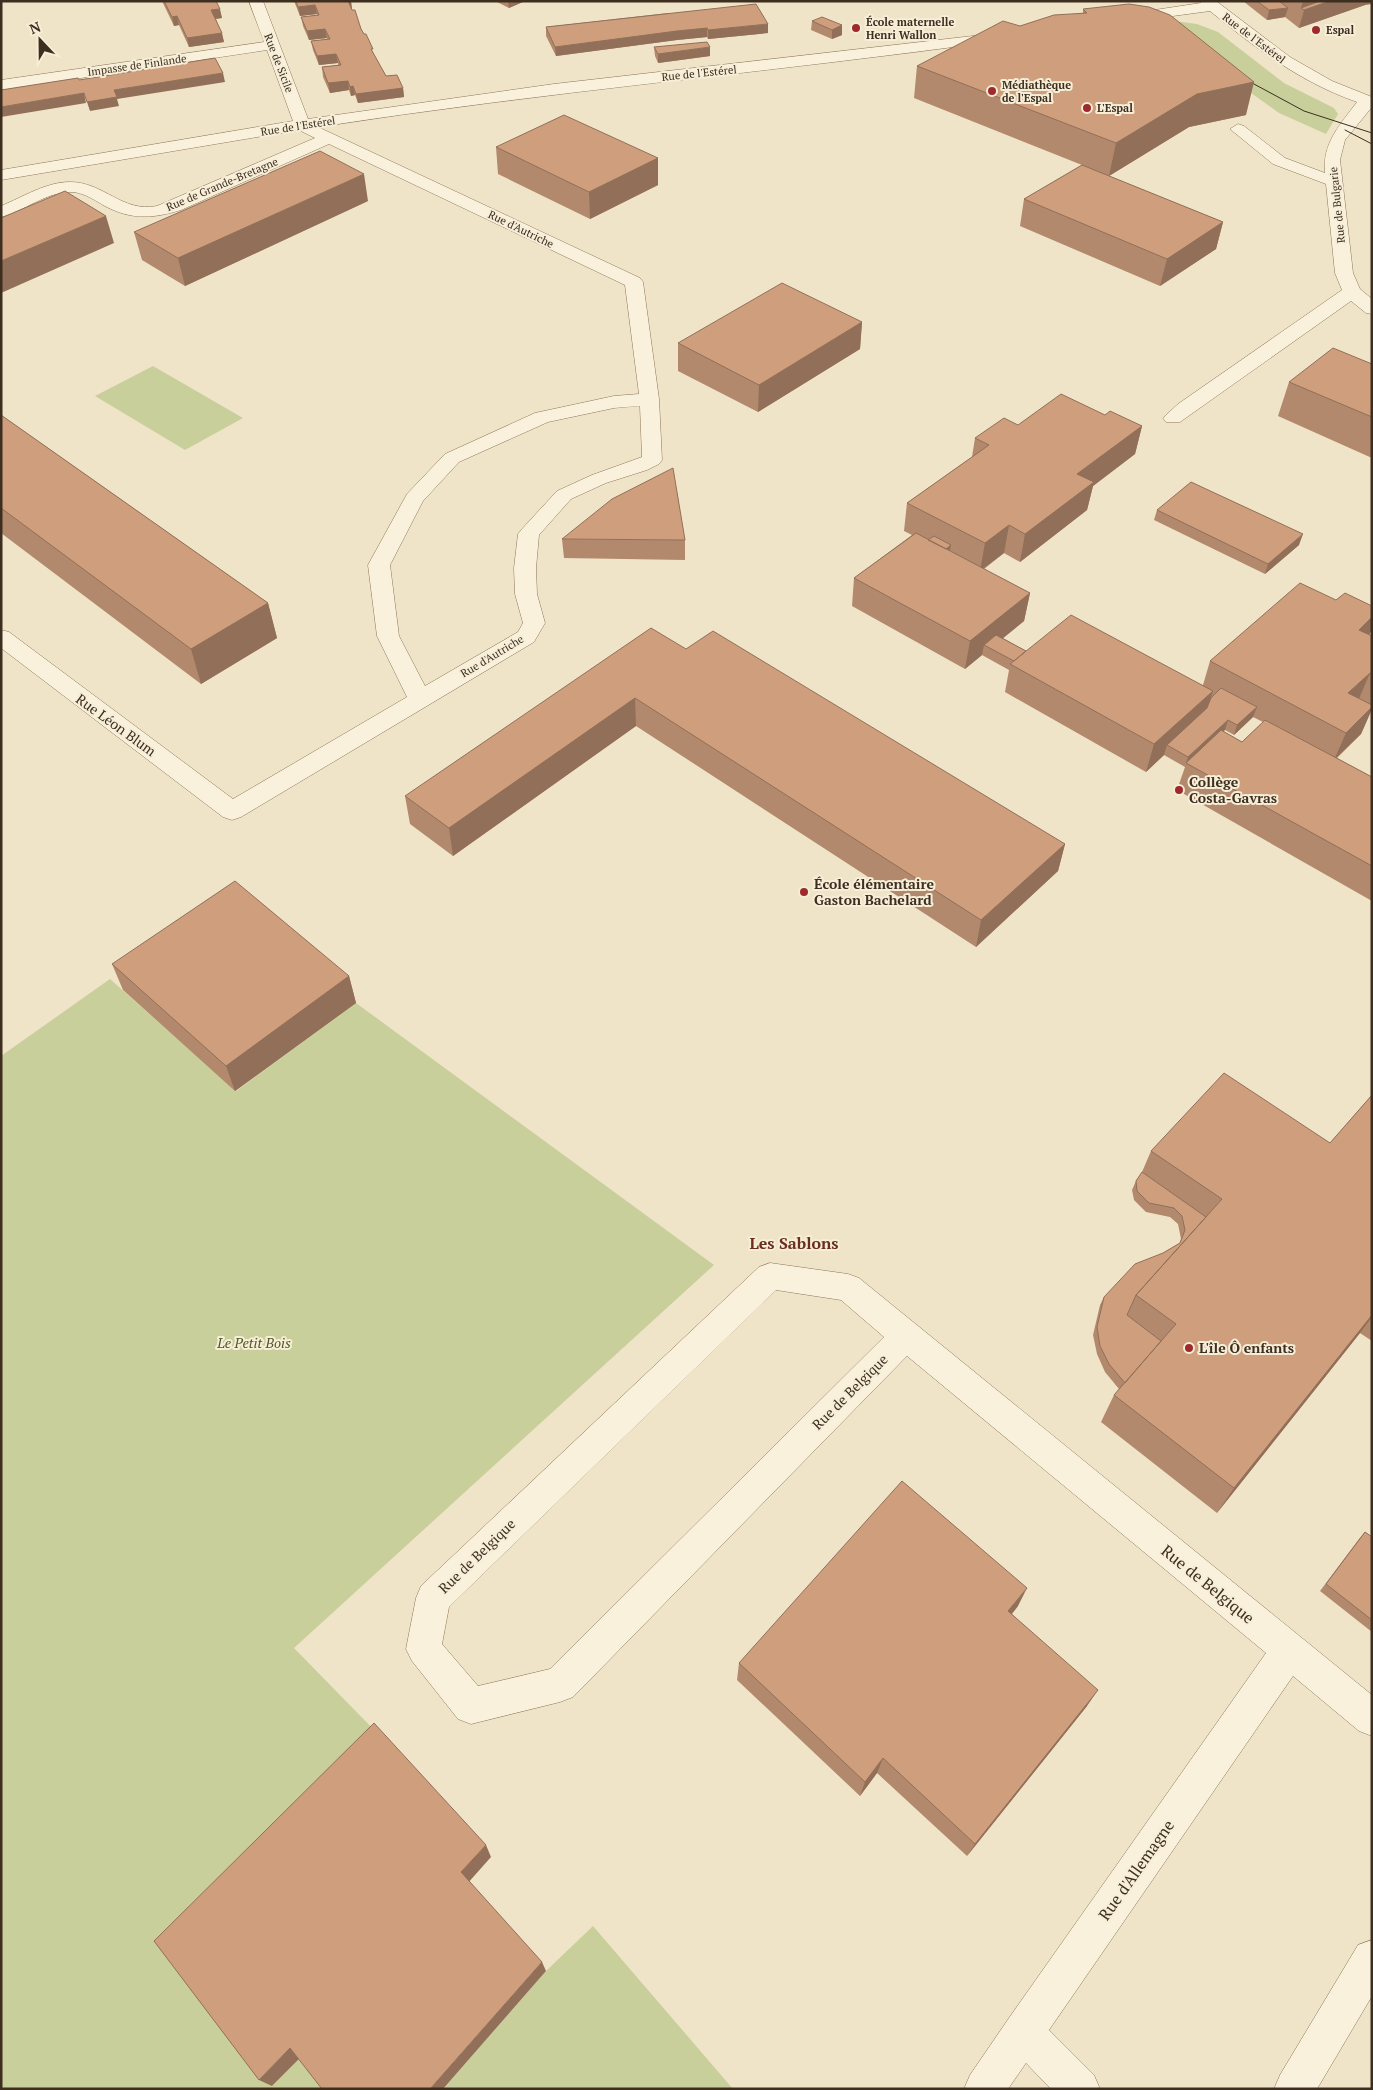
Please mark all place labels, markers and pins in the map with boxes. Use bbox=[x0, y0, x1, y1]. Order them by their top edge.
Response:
place label: École maternelle Henri Wallon bbox=[866, 15, 954, 42]
marker: École maternelle Henri Wallon bbox=[850, 22, 862, 34]
place label: Espal bbox=[1326, 23, 1354, 37]
marker: Espal bbox=[1310, 24, 1322, 36]
place label: Médiathèque de l'Espal bbox=[1002, 78, 1071, 105]
marker: Médiathèque de l'Espal bbox=[986, 85, 998, 97]
place label: L'Espal bbox=[1097, 101, 1133, 115]
marker: L'Espal bbox=[1081, 102, 1093, 114]
place label: Collège Costa-Gavras bbox=[1189, 772, 1277, 807]
marker: Collège Costa-Gavras bbox=[1173, 784, 1185, 796]
place label: École élémentaire Gaston Bachelard bbox=[814, 874, 935, 909]
marker: École élémentaire Gaston Bachelard bbox=[798, 886, 810, 898]
place label: L'île Ô enfants bbox=[1199, 1338, 1294, 1357]
marker: L'île Ô enfants bbox=[1183, 1342, 1195, 1354]

